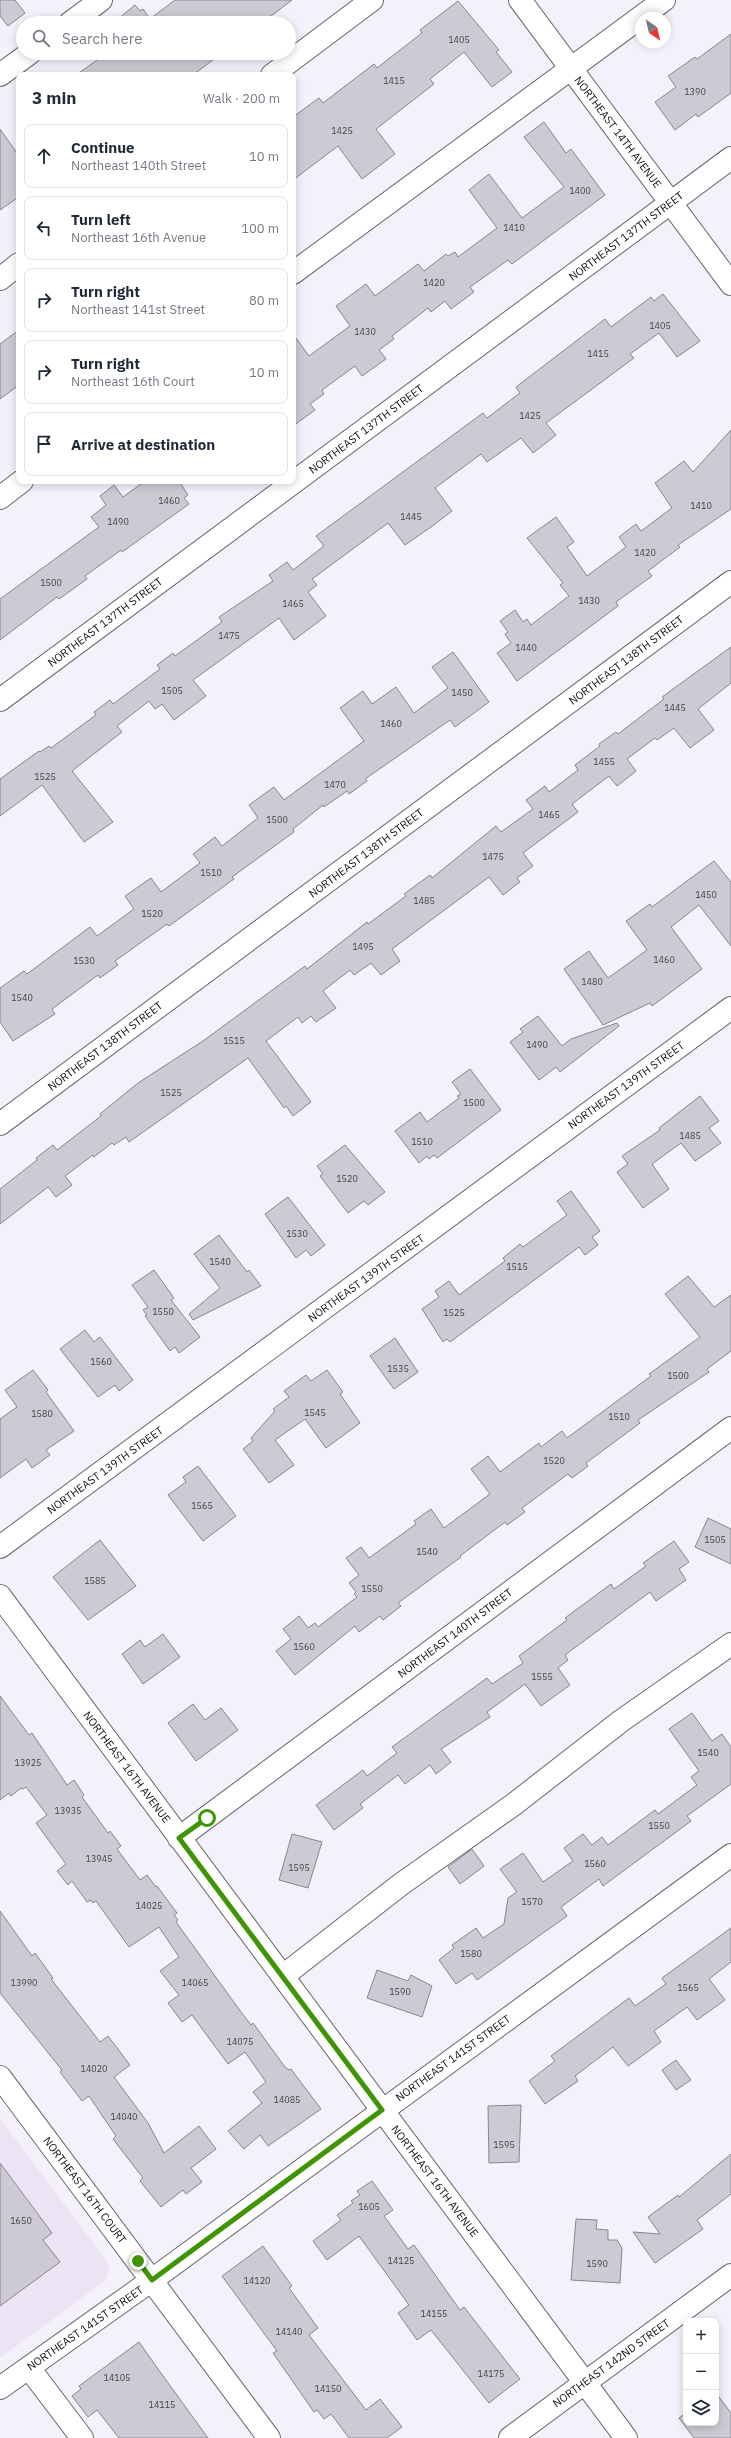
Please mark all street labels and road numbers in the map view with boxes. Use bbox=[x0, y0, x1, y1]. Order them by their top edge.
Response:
street label: NORTHEAST 14TH AVENUE bbox=[571, 73, 665, 191]
street label: NORTHEAST 137TH STREET bbox=[566, 188, 687, 284]
street label: NORTHEAST 137TH STREET bbox=[306, 381, 427, 477]
street label: NORTHEAST 137TH STREET bbox=[45, 574, 166, 670]
street label: NORTHEAST 138TH STREET bbox=[566, 612, 687, 708]
street label: NORTHEAST 138TH STREET bbox=[306, 805, 427, 901]
street label: NORTHEAST 138TH STREET bbox=[45, 998, 166, 1094]
street label: NORTHEAST 139TH STREET bbox=[565, 1038, 687, 1132]
street label: NORTHEAST 139TH STREET bbox=[305, 1231, 427, 1325]
street label: NORTHEAST 139TH STREET bbox=[44, 1423, 166, 1517]
street label: NORTHEAST 140TH STREET bbox=[395, 1585, 516, 1681]
street label: NORTHEAST 16TH AVENUE bbox=[80, 1708, 174, 1826]
street label: NORTHEAST 141ST STREET bbox=[393, 2011, 514, 2104]
street label: NORTHEAST 16TH AVENUE bbox=[388, 2122, 482, 2240]
street label: NORTHEAST 16TH COURT bbox=[40, 2134, 130, 2247]
street label: NORTHEAST 141ST STREET bbox=[24, 2282, 146, 2373]
street label: NORTHEAST 142ND STREET bbox=[550, 2315, 673, 2410]

